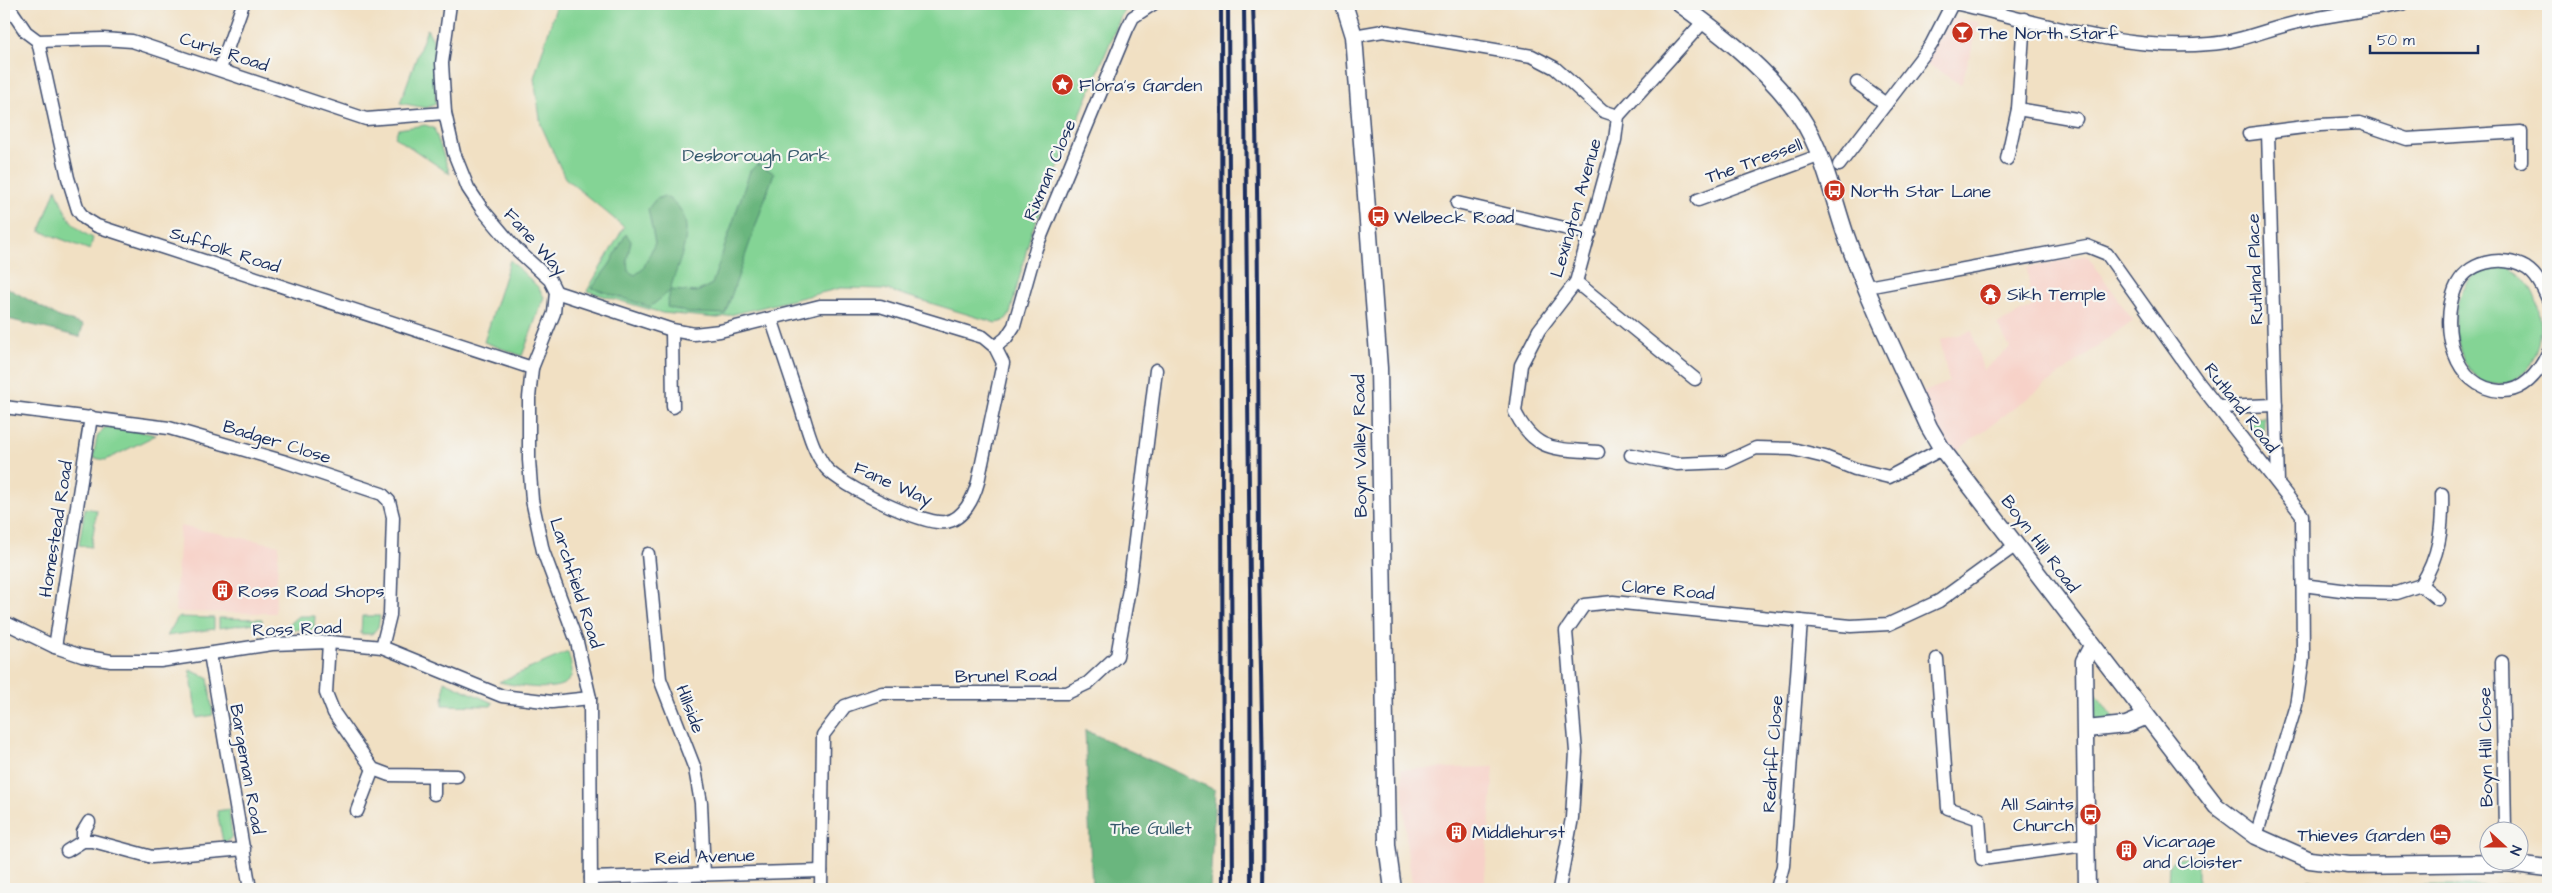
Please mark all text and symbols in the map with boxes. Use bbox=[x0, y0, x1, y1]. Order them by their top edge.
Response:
bar icon: The North Starf bbox=[1950, 21, 1974, 45]
place label: The North Starf bbox=[1978, 21, 2119, 46]
scale bar bbox=[2370, 22, 2477, 54]
street label: Curls Road bbox=[176, 26, 272, 78]
text: 50 m bbox=[2377, 30, 2415, 51]
place icon: Flora's Garden bbox=[1051, 73, 1075, 97]
place label: Flora's Garden bbox=[1079, 73, 1202, 98]
street label: Rixman Close bbox=[1017, 115, 1083, 225]
street label: The Tressell bbox=[1702, 132, 1806, 190]
street label: Lexington Avenue bbox=[1544, 135, 1609, 281]
park label: Desborough Park bbox=[683, 143, 829, 169]
bus stop icon: North Star Lane bbox=[1823, 179, 1847, 203]
place label: North Star Lane bbox=[1851, 179, 1992, 204]
street label: Fane Way bbox=[497, 203, 572, 282]
bus stop icon: Welbeck Road bbox=[1366, 205, 1390, 229]
place label: Welbeck Road bbox=[1394, 205, 1514, 230]
street label: Rutland Place bbox=[2241, 213, 2269, 325]
street label: Suffolk Road bbox=[167, 220, 283, 280]
temple icon: Sikh Temple bbox=[1979, 282, 2003, 306]
place label: Sikh Temple bbox=[2007, 282, 2106, 307]
street label: Rutland Road bbox=[2198, 358, 2284, 458]
street label: Boyn Valley Road bbox=[1346, 374, 1375, 518]
street label: Badger Close bbox=[220, 414, 334, 471]
street label: Fane Way bbox=[849, 456, 936, 513]
street label: Homestead Road bbox=[33, 459, 79, 599]
street label: Boyn Hill Road bbox=[1994, 490, 2085, 599]
street label: Larchfield Road bbox=[543, 515, 609, 651]
street label: Clare Road bbox=[1621, 573, 1715, 607]
building icon: Ross Road Shops bbox=[210, 579, 234, 603]
place label: Ross Road Shops bbox=[238, 579, 384, 604]
street label: Ross Road bbox=[252, 615, 342, 643]
street label: Brunel Road bbox=[955, 663, 1057, 689]
street label: Hillside bbox=[669, 681, 711, 737]
street label: Boyn Hill Close bbox=[2472, 687, 2501, 807]
street label: Redriff Close bbox=[1756, 694, 1790, 813]
street label: Bargeman Road bbox=[222, 702, 271, 836]
place label: All Saints Church bbox=[2001, 792, 2074, 838]
bus stop icon: All Saints Church bbox=[2078, 802, 2102, 826]
park label: The Gullet bbox=[1110, 816, 1192, 841]
building icon: Middlehurst bbox=[1444, 820, 1468, 844]
place label: Middlehurst bbox=[1472, 820, 1566, 845]
north arrow bbox=[2480, 820, 2530, 870]
place label: Thieves Garden bbox=[2298, 823, 2425, 848]
hotel icon: Thieves Garden bbox=[2429, 823, 2453, 847]
place label: Vicarage and Cloister bbox=[2143, 829, 2242, 875]
building icon: Vicarage and Cloister bbox=[2115, 839, 2139, 863]
street label: Reid Avenue bbox=[654, 843, 756, 871]
text: N bbox=[2504, 843, 2526, 858]

